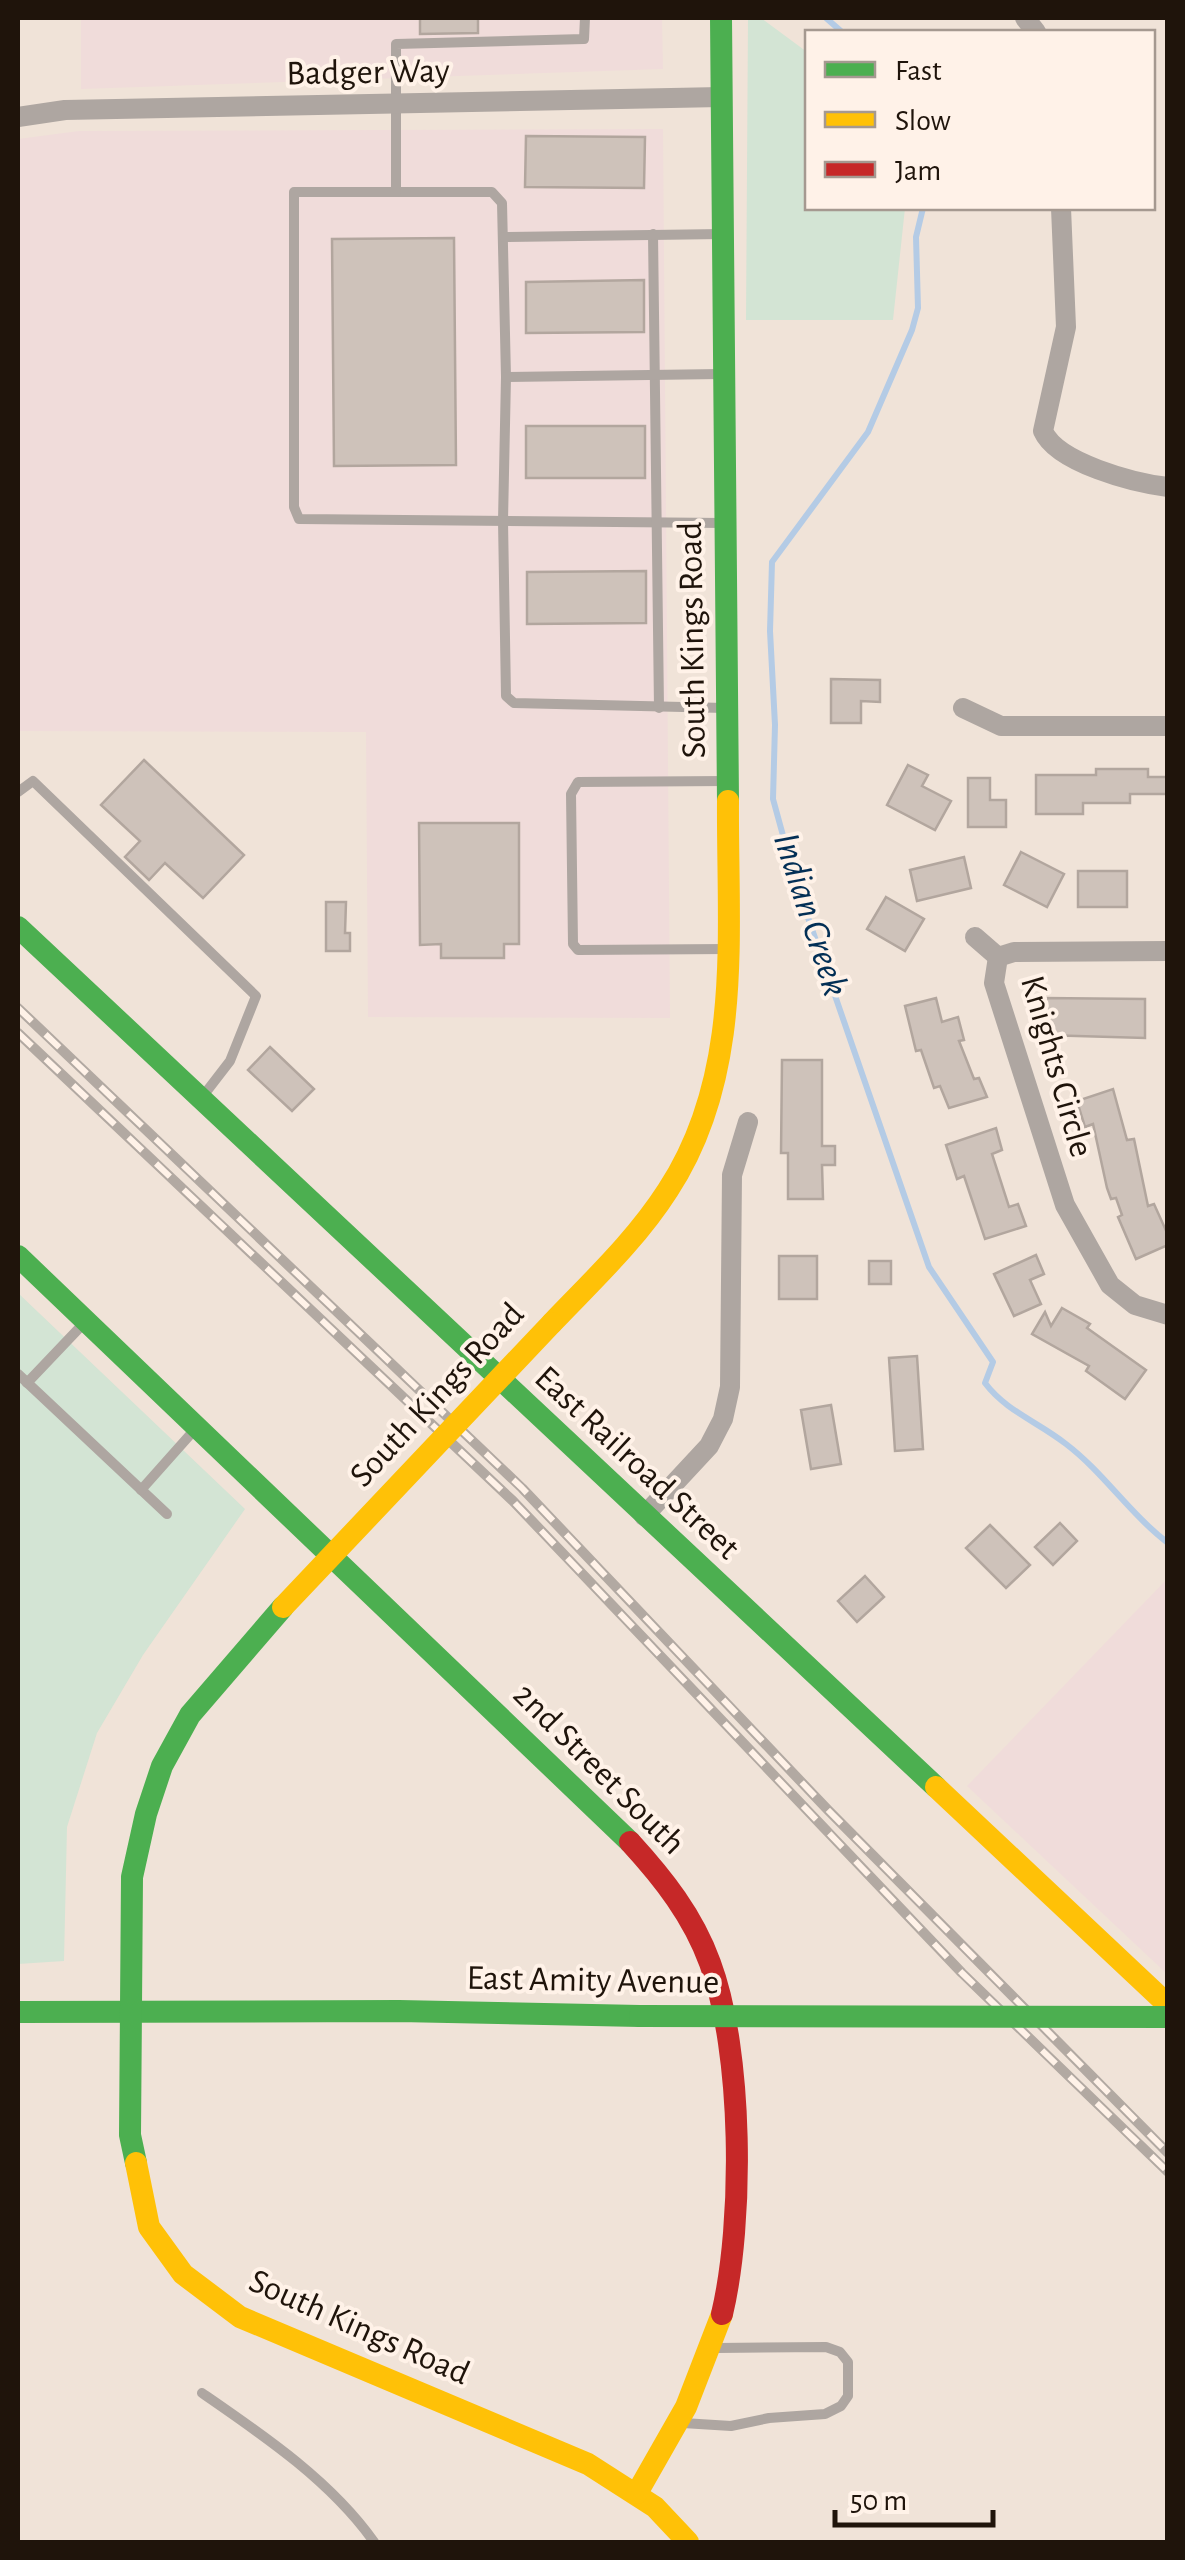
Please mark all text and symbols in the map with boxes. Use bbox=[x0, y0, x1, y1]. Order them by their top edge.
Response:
legend bbox=[805, 30, 1155, 210]
street label: Badger Way bbox=[286, 54, 450, 91]
text: Fast bbox=[895, 56, 942, 86]
text: Slow bbox=[895, 106, 951, 136]
text: Jam bbox=[895, 156, 941, 186]
street label: South Kings Road bbox=[673, 521, 712, 759]
water label: Indian Creek bbox=[766, 828, 854, 1001]
street label: Knights Circle bbox=[1014, 972, 1099, 1161]
street label: South Kings Road bbox=[343, 1296, 531, 1494]
street label: East Railroad Street bbox=[528, 1360, 746, 1566]
street label: 2nd Street South bbox=[507, 1677, 691, 1861]
street label: East Amity Avenue bbox=[466, 1961, 720, 2000]
street label: South Kings Road bbox=[244, 2263, 475, 2392]
scale bar bbox=[835, 2465, 992, 2527]
text: 50 m bbox=[850, 2486, 907, 2516]

